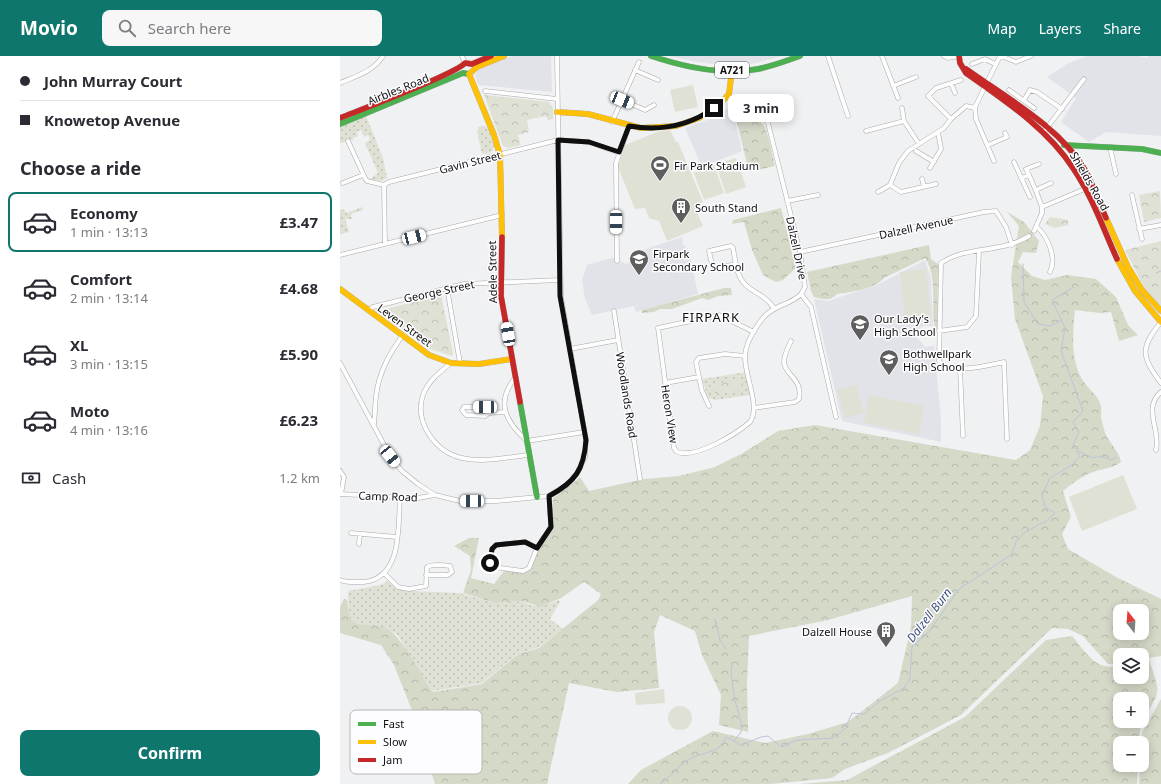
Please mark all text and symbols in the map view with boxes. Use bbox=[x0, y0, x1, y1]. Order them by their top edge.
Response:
search box bbox=[102, 10, 382, 46]
text: Movio bbox=[20, 15, 78, 41]
icon: search bbox=[116, 17, 138, 39]
text: Search here bbox=[148, 18, 231, 38]
text: Map bbox=[988, 19, 1017, 38]
text: Layers bbox=[1039, 19, 1081, 38]
text: Share bbox=[1103, 19, 1141, 38]
road number: A721 bbox=[715, 62, 749, 78]
street label: Airbles Road bbox=[365, 70, 431, 108]
text: John Murray Court bbox=[44, 71, 182, 91]
car bbox=[609, 90, 635, 110]
callout: 3 min bbox=[728, 94, 794, 122]
route end bbox=[705, 99, 723, 117]
text: 3 min bbox=[743, 99, 779, 117]
text: Knowetop Avenue bbox=[44, 110, 180, 130]
street label: Gavin Street bbox=[438, 147, 502, 177]
street label: Shields Road bbox=[1067, 149, 1113, 213]
sports icon: Fir Park Stadium bbox=[649, 154, 671, 182]
text: Choose a ride bbox=[20, 156, 141, 180]
place label: Fir Park Stadium bbox=[674, 158, 759, 173]
building icon: South Stand bbox=[670, 196, 692, 224]
place label: South Stand bbox=[695, 200, 758, 215]
text: Economy bbox=[70, 203, 138, 223]
icon: car bbox=[22, 204, 58, 240]
car bbox=[610, 210, 622, 234]
text: £3.47 bbox=[279, 212, 318, 232]
street label: Dalzell Avenue bbox=[877, 212, 955, 242]
street label: Dalzell Drive bbox=[783, 215, 811, 281]
text: 1 min · 13:13 bbox=[70, 223, 148, 241]
car bbox=[401, 228, 427, 246]
street label: Adele Street bbox=[484, 241, 500, 303]
place label: Firpark Secondary School bbox=[653, 246, 744, 274]
school or university icon: Firpark Secondary School bbox=[628, 248, 650, 276]
text: Comfort bbox=[70, 269, 132, 289]
icon: car bbox=[22, 270, 58, 306]
street label: George Street bbox=[402, 276, 476, 306]
text: £4.68 bbox=[279, 278, 318, 298]
text: 2 min · 13:14 bbox=[70, 289, 148, 307]
street label: Leven Street bbox=[375, 300, 435, 350]
district label: FIRPARK bbox=[682, 308, 740, 326]
place label: Our Lady's High School bbox=[874, 311, 936, 339]
school or university icon: Our Lady's High School bbox=[849, 313, 871, 341]
car bbox=[500, 321, 516, 347]
text: XL bbox=[70, 335, 88, 355]
icon: car bbox=[22, 336, 58, 372]
text: £5.90 bbox=[279, 344, 318, 364]
place label: Bothwellpark High School bbox=[903, 346, 972, 374]
school or university icon: Bothwellpark High School bbox=[878, 348, 900, 376]
street label: Woodlands Road bbox=[613, 351, 641, 439]
text: 3 min · 13:15 bbox=[70, 355, 148, 373]
street label: Heron View bbox=[658, 384, 682, 445]
text: Moto bbox=[70, 401, 109, 421]
car bbox=[473, 401, 497, 413]
icon: car bbox=[22, 402, 58, 438]
text: £6.23 bbox=[279, 410, 318, 430]
text: 4 min · 13:16 bbox=[70, 421, 148, 439]
car bbox=[378, 443, 402, 469]
icon: cash bbox=[20, 467, 42, 489]
text: Cash bbox=[52, 468, 86, 488]
text: 1.2 km bbox=[279, 469, 320, 487]
street label: Camp Road bbox=[358, 487, 418, 505]
car bbox=[460, 495, 484, 507]
route start bbox=[481, 554, 499, 572]
water label: Dalzell Burn bbox=[902, 584, 956, 646]
north arrow bbox=[1113, 604, 1149, 640]
map controls bbox=[1113, 604, 1149, 772]
building icon: Dalzell House bbox=[875, 620, 897, 648]
place label: Dalzell House bbox=[802, 624, 872, 639]
button: layers bbox=[1113, 648, 1149, 684]
button: + bbox=[1113, 692, 1149, 728]
legend bbox=[350, 710, 482, 774]
text: Fast bbox=[383, 716, 404, 731]
button: Confirm bbox=[20, 730, 320, 776]
text: Slow bbox=[383, 734, 407, 749]
button: − bbox=[1113, 736, 1149, 772]
text: Jam bbox=[382, 752, 402, 767]

